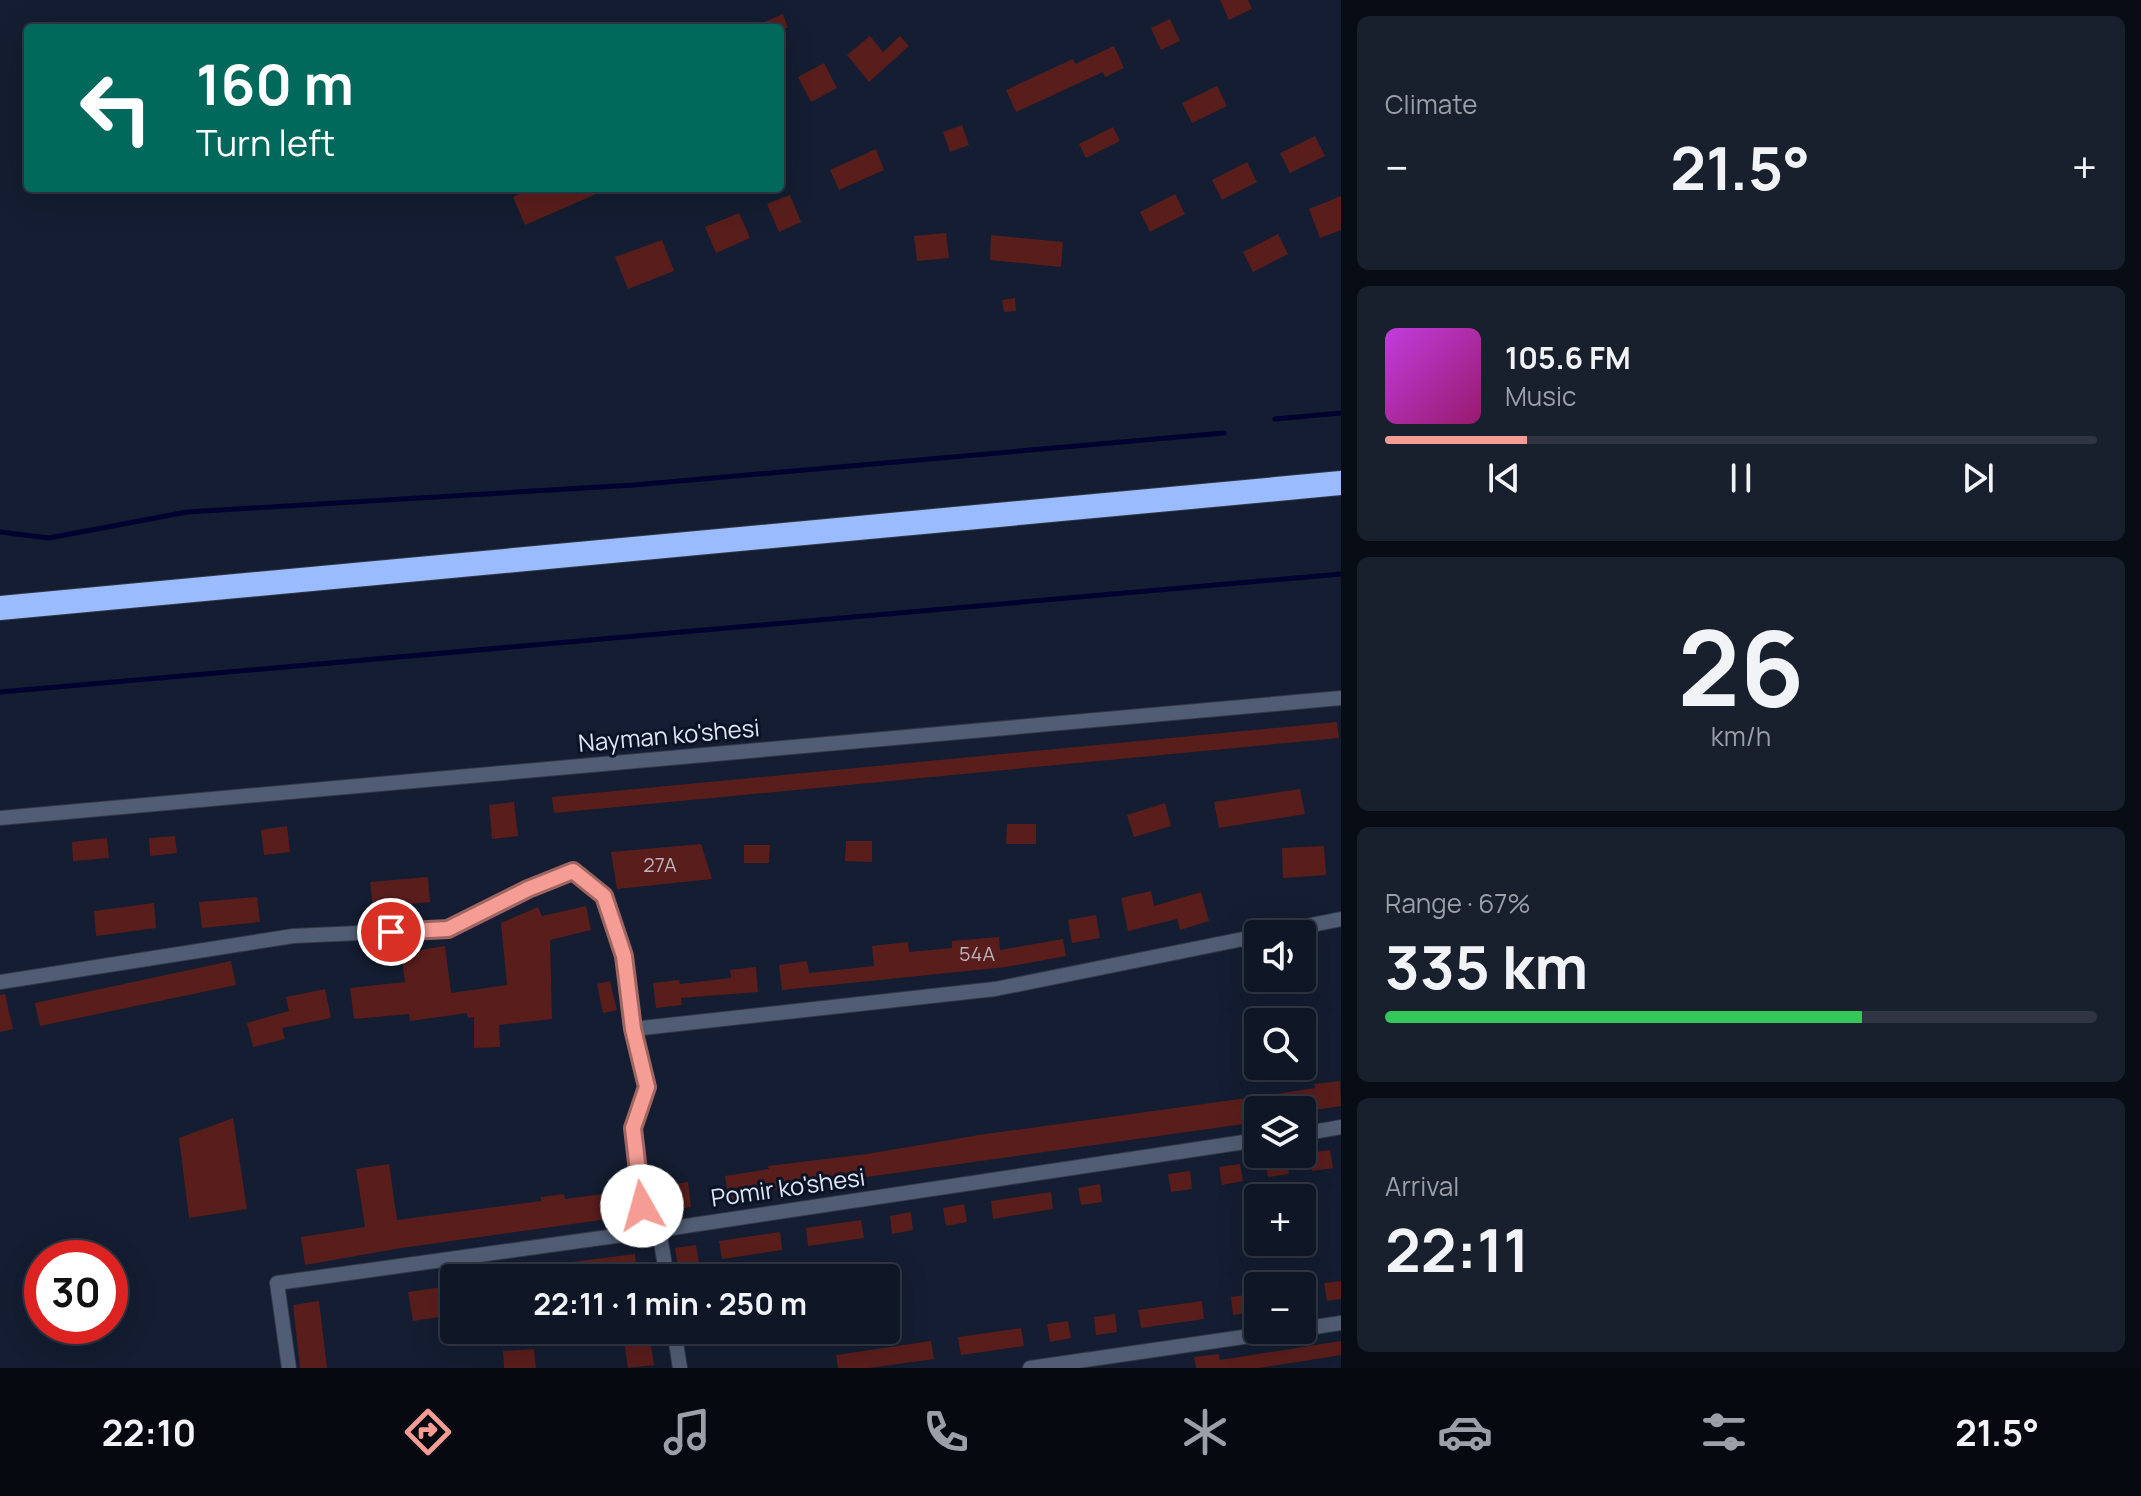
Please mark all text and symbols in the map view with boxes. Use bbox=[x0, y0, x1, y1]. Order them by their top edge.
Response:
text: 160 m bbox=[196, 45, 354, 122]
icon: left bbox=[64, 56, 168, 160]
text: Climate bbox=[1385, 86, 1477, 122]
text: Turn left bbox=[196, 118, 335, 167]
text: 21.5° bbox=[1670, 126, 1810, 208]
text: − bbox=[1385, 137, 1409, 197]
text: + bbox=[2072, 137, 2097, 197]
text: 105.6 FM bbox=[1505, 337, 1631, 378]
text: Music bbox=[1505, 378, 1576, 414]
icon: previous bbox=[1482, 456, 1526, 500]
icon: pause bbox=[1719, 456, 1763, 500]
icon: next bbox=[1956, 456, 2000, 500]
text: 26 bbox=[1678, 595, 1804, 737]
street label: Nayman ko'shesi bbox=[577, 710, 761, 759]
text: km/h bbox=[1711, 718, 1771, 754]
house number: 27A bbox=[643, 851, 677, 878]
text: Range · 67% bbox=[1385, 885, 1531, 921]
pin bbox=[357, 898, 425, 966]
icon: arrive bbox=[369, 910, 413, 954]
map controls bbox=[1244, 920, 1316, 1344]
button: sound bbox=[1244, 920, 1316, 992]
text: 335 km bbox=[1385, 925, 1588, 1007]
house number: 54A bbox=[959, 940, 995, 967]
button: search bbox=[1244, 1008, 1316, 1080]
button: layers bbox=[1244, 1096, 1316, 1168]
street label: Pomir ko'shesi bbox=[709, 1159, 867, 1214]
position arrow bbox=[600, 1164, 684, 1248]
text: Arrival bbox=[1385, 1168, 1459, 1204]
button: + bbox=[1244, 1184, 1316, 1256]
text: 22:11 bbox=[1385, 1208, 1530, 1290]
speed limit sign: 30 bbox=[24, 1240, 128, 1344]
button: − bbox=[1244, 1272, 1316, 1344]
text: 22:11 · 1 min · 250 m bbox=[533, 1283, 807, 1324]
icon: directions bbox=[400, 1404, 456, 1460]
icon: music bbox=[659, 1404, 715, 1460]
icon: phone bbox=[918, 1404, 974, 1460]
icon: climate bbox=[1177, 1404, 1233, 1460]
icon: car bbox=[1437, 1404, 1493, 1460]
icon: filters bbox=[1696, 1404, 1752, 1460]
text: 22:10 bbox=[102, 1408, 196, 1457]
text: 21.5° bbox=[1955, 1408, 2039, 1457]

